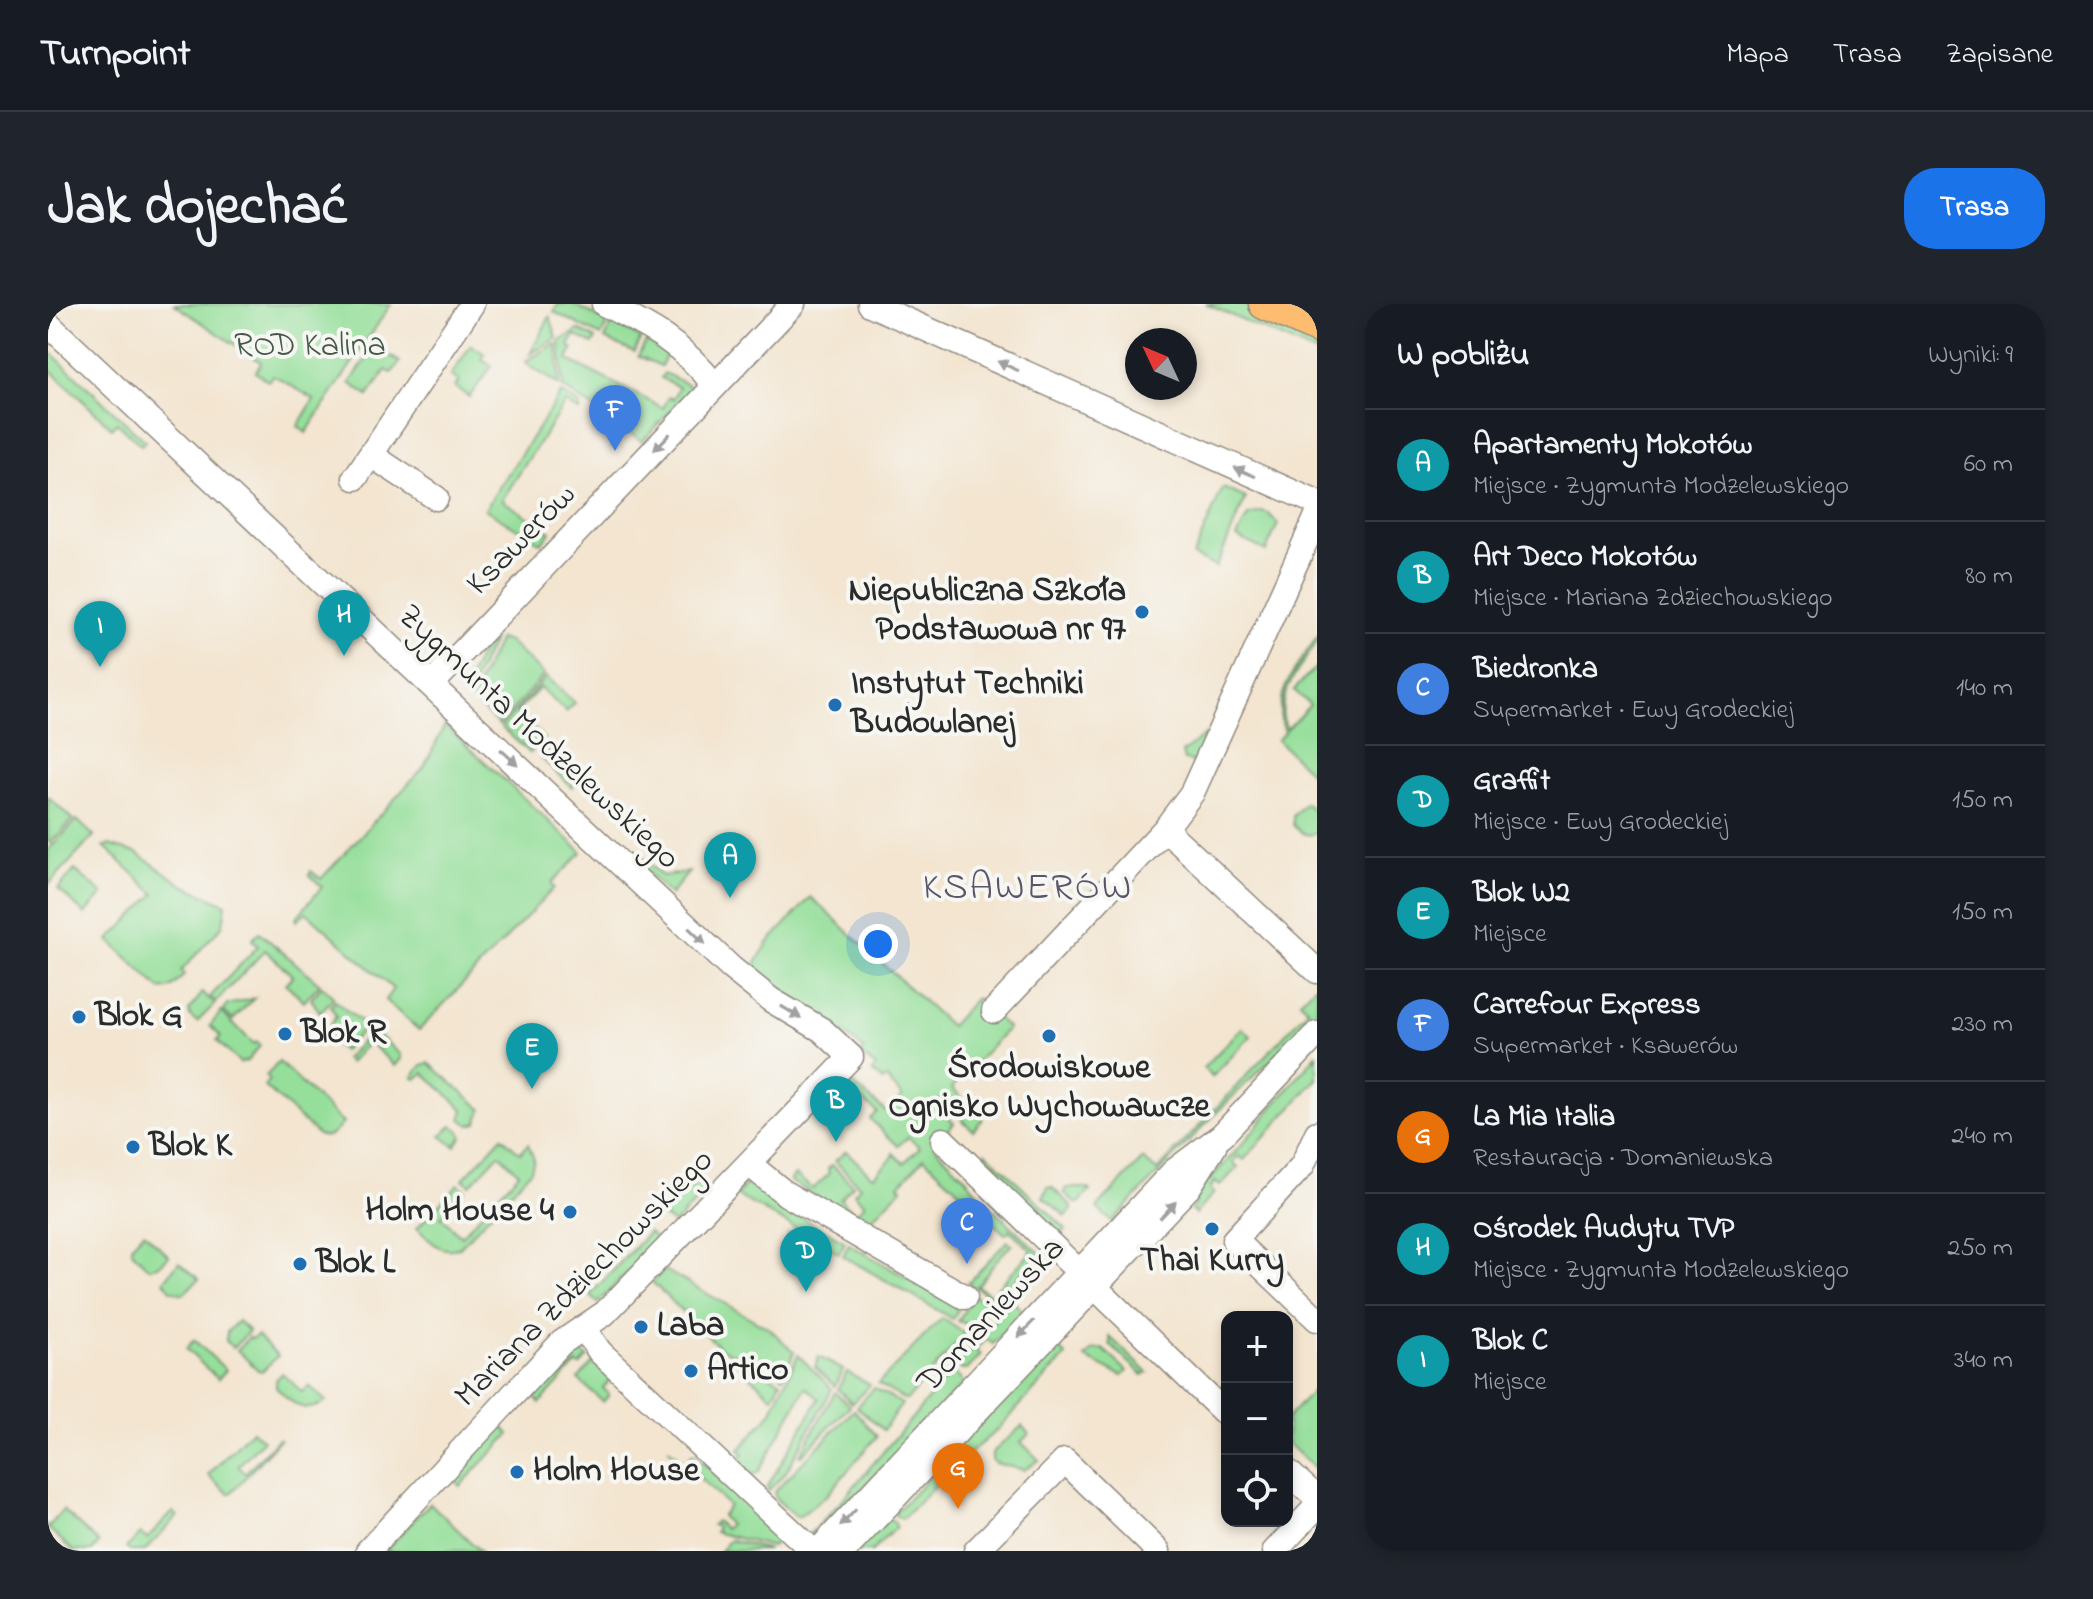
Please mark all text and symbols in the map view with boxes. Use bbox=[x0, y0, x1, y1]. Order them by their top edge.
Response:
text: Turnpoint bbox=[40, 27, 190, 83]
text: Mapa bbox=[1726, 35, 1789, 76]
text: Trasa bbox=[1833, 35, 1902, 76]
text: Zapisane bbox=[1946, 35, 2053, 76]
text: Jak dojechać bbox=[48, 168, 346, 249]
button: Trasa bbox=[1904, 168, 2045, 249]
park label: ROD Kalina bbox=[234, 322, 386, 372]
north arrow bbox=[1125, 328, 1197, 400]
text: W pobliżu bbox=[1397, 331, 1529, 381]
text: Wyniki: 9 bbox=[1928, 337, 2013, 375]
one-way arrow bbox=[996, 359, 1020, 372]
pin: F bbox=[589, 385, 641, 451]
text: Apartamenty Mokotów bbox=[1473, 424, 1752, 468]
one-way arrow bbox=[653, 432, 671, 451]
text: A bbox=[1415, 446, 1431, 484]
text: 60 m bbox=[1964, 446, 2013, 484]
one-way arrow bbox=[1234, 465, 1257, 478]
text: Miejsce · Zygmunta Modzelewskiego bbox=[1473, 468, 1849, 506]
street label: Ksawerów bbox=[455, 472, 589, 608]
text: Art Deco Mokotów bbox=[1473, 536, 1697, 580]
text: B bbox=[1414, 558, 1432, 596]
text: 80 m bbox=[1965, 558, 2013, 596]
place label: Niepubliczna Szkoła Podstawowa nr 97 bbox=[848, 567, 1127, 656]
text: Miejsce · Mariana Zdziechowskiego bbox=[1473, 580, 1832, 618]
pin: H bbox=[318, 590, 370, 656]
street label: Zygmunta Modzelewskiego bbox=[385, 593, 691, 883]
pin: I bbox=[74, 601, 126, 667]
marker: Niepubliczna Szkoła Podstawowa nr 97 bbox=[1133, 603, 1151, 621]
text: Biedronka bbox=[1473, 648, 1598, 692]
place label: Instytut Techniki Budowlanej bbox=[849, 660, 1084, 749]
text: C bbox=[1416, 670, 1430, 708]
text: 140 m bbox=[1956, 670, 2013, 708]
text: Supermarket · Ewy Grodeckiej bbox=[1473, 692, 1793, 730]
marker: Instytut Techniki Budowlanej bbox=[826, 696, 844, 714]
one-way arrow bbox=[499, 747, 518, 765]
text: Graffit bbox=[1473, 760, 1550, 804]
text: D bbox=[1413, 782, 1433, 820]
text: 150 m bbox=[1952, 782, 2013, 820]
text: Miejsce · Ewy Grodeckiej bbox=[1473, 804, 1728, 842]
pin: A bbox=[704, 832, 756, 898]
district label: KSAWERÓW bbox=[923, 861, 1133, 917]
text: Blok W2 bbox=[1473, 872, 1570, 916]
text: E bbox=[1415, 894, 1431, 932]
text: 150 m bbox=[1952, 894, 2013, 932]
text: Miejsce bbox=[1473, 916, 1547, 954]
your location bbox=[858, 924, 898, 964]
one-way arrow bbox=[687, 926, 706, 945]
text: Carrefour Express bbox=[1473, 984, 1701, 1028]
place label: Blok G bbox=[93, 992, 183, 1042]
one-way arrow bbox=[780, 1005, 802, 1019]
text: F bbox=[1415, 1006, 1431, 1044]
text: 230 m bbox=[1951, 1006, 2013, 1044]
marker: Blok G bbox=[70, 1008, 88, 1026]
place label: Blok R bbox=[299, 1009, 388, 1059]
pin: E bbox=[506, 1023, 558, 1089]
marker: Blok R bbox=[276, 1025, 294, 1043]
marker: Środowiskowe Ognisko Wychowawcze bbox=[1040, 1027, 1058, 1045]
text: Supermarket · Ksawerów bbox=[1473, 1028, 1738, 1066]
place label: Środowiskowe Ognisko Wychowawcze bbox=[888, 1044, 1210, 1134]
pin: B bbox=[810, 1076, 862, 1142]
text: La Mia Italia bbox=[1473, 1096, 1615, 1140]
text: G bbox=[1415, 1118, 1431, 1156]
text: 240 m bbox=[1951, 1118, 2013, 1156]
place label: Blok K bbox=[147, 1122, 234, 1172]
marker: Blok K bbox=[124, 1138, 142, 1156]
street label: Mariana Zdziechowskiego bbox=[444, 1138, 726, 1420]
text: Restauracja · Domaniewska bbox=[1473, 1140, 1773, 1178]
place label: Holm House 4 bbox=[365, 1187, 554, 1237]
pin: C bbox=[941, 1198, 993, 1264]
one-way arrow bbox=[1158, 1201, 1176, 1220]
marker: Holm House 4 bbox=[561, 1203, 579, 1221]
text: Ośrodek Audytu TVP bbox=[1473, 1208, 1734, 1252]
marker: Thai Kurry bbox=[1203, 1220, 1221, 1238]
pin: D bbox=[780, 1226, 832, 1292]
street label: Domaniewska bbox=[905, 1226, 1078, 1406]
text: H bbox=[1415, 1230, 1431, 1268]
text: 250 m bbox=[1947, 1230, 2013, 1268]
place label: Thai Kurry bbox=[1140, 1237, 1284, 1288]
place label: Blok L bbox=[314, 1239, 397, 1289]
text: Miejsce · Zygmunta Modzelewskiego bbox=[1473, 1252, 1849, 1290]
marker: Blok L bbox=[291, 1255, 309, 1273]
place label: Laba bbox=[657, 1302, 724, 1352]
map controls bbox=[1221, 1311, 1293, 1527]
button: + bbox=[1221, 1311, 1293, 1383]
marker: Laba bbox=[632, 1318, 650, 1336]
one-way arrow bbox=[1018, 1320, 1036, 1339]
text: Blok C bbox=[1473, 1320, 1548, 1364]
text: I bbox=[1420, 1342, 1426, 1380]
text: 340 m bbox=[1954, 1342, 2013, 1380]
place label: Artico bbox=[707, 1346, 789, 1396]
marker: Artico bbox=[682, 1362, 700, 1380]
text: Miejsce bbox=[1473, 1364, 1547, 1402]
button: − bbox=[1221, 1383, 1293, 1455]
pin: G bbox=[932, 1443, 984, 1509]
place label: Holm House bbox=[533, 1447, 700, 1497]
button: locate bbox=[1221, 1455, 1293, 1527]
marker: Holm House bbox=[508, 1463, 526, 1481]
one-way arrow bbox=[839, 1509, 857, 1528]

